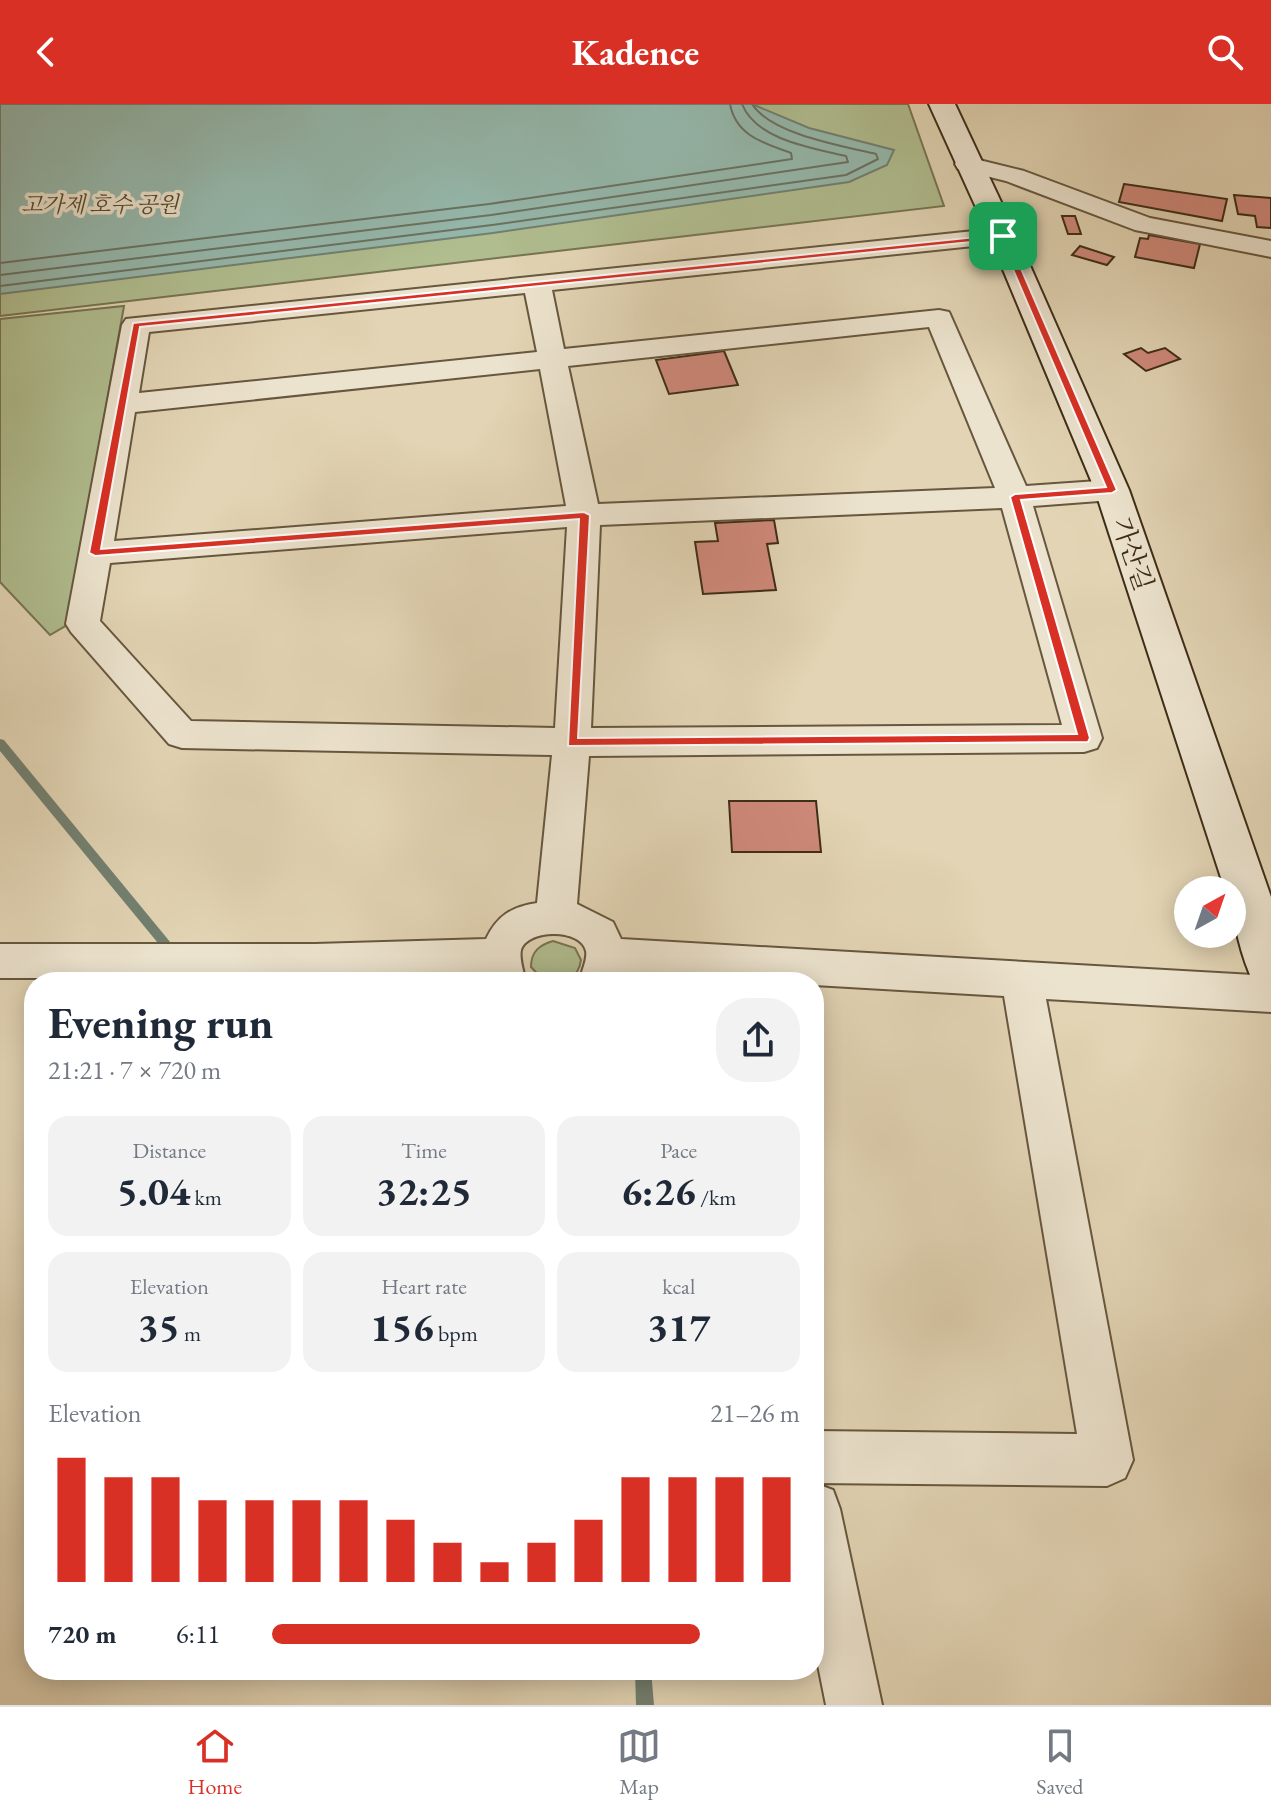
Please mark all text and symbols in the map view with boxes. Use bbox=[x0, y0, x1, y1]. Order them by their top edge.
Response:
text: Kadence bbox=[572, 29, 699, 76]
icon: back bbox=[24, 30, 68, 74]
icon: search bbox=[1203, 30, 1247, 74]
park label: 고가제 호수 공원 bbox=[21, 190, 181, 219]
pin bbox=[969, 202, 1037, 270]
icon: arrive bbox=[981, 214, 1025, 258]
street label: 가산길 bbox=[1105, 513, 1161, 595]
north arrow bbox=[1174, 876, 1246, 948]
map controls bbox=[1174, 876, 1246, 948]
text: Evening run bbox=[48, 994, 273, 1051]
button: share bbox=[716, 998, 800, 1082]
text: 21:21 · 7 × 720 m bbox=[48, 1053, 221, 1087]
text: Distance bbox=[133, 1136, 206, 1165]
text: Time bbox=[401, 1136, 447, 1165]
text: Pace bbox=[660, 1136, 697, 1165]
text: 5.04 bbox=[117, 1165, 190, 1217]
text: 32:25 bbox=[376, 1165, 472, 1217]
text: 6:26 bbox=[621, 1165, 696, 1217]
text: km bbox=[190, 1183, 222, 1212]
text: /km bbox=[696, 1183, 736, 1212]
text: Elevation bbox=[130, 1272, 209, 1301]
text: Heart rate bbox=[381, 1272, 467, 1301]
text: kcal bbox=[662, 1272, 695, 1301]
text: 35 bbox=[137, 1301, 180, 1353]
text: 156 bbox=[370, 1301, 434, 1353]
text: 317 bbox=[647, 1301, 710, 1353]
text: m bbox=[180, 1319, 201, 1348]
text: bpm bbox=[434, 1319, 478, 1348]
text: Elevation bbox=[48, 1396, 142, 1430]
text: 21–26 m bbox=[710, 1396, 800, 1430]
text: 720 m bbox=[48, 1617, 116, 1651]
text: 6:11 bbox=[176, 1617, 220, 1651]
tab: Home bbox=[188, 1724, 242, 1801]
tab: Map bbox=[617, 1724, 661, 1801]
tab: Saved bbox=[1036, 1724, 1083, 1801]

